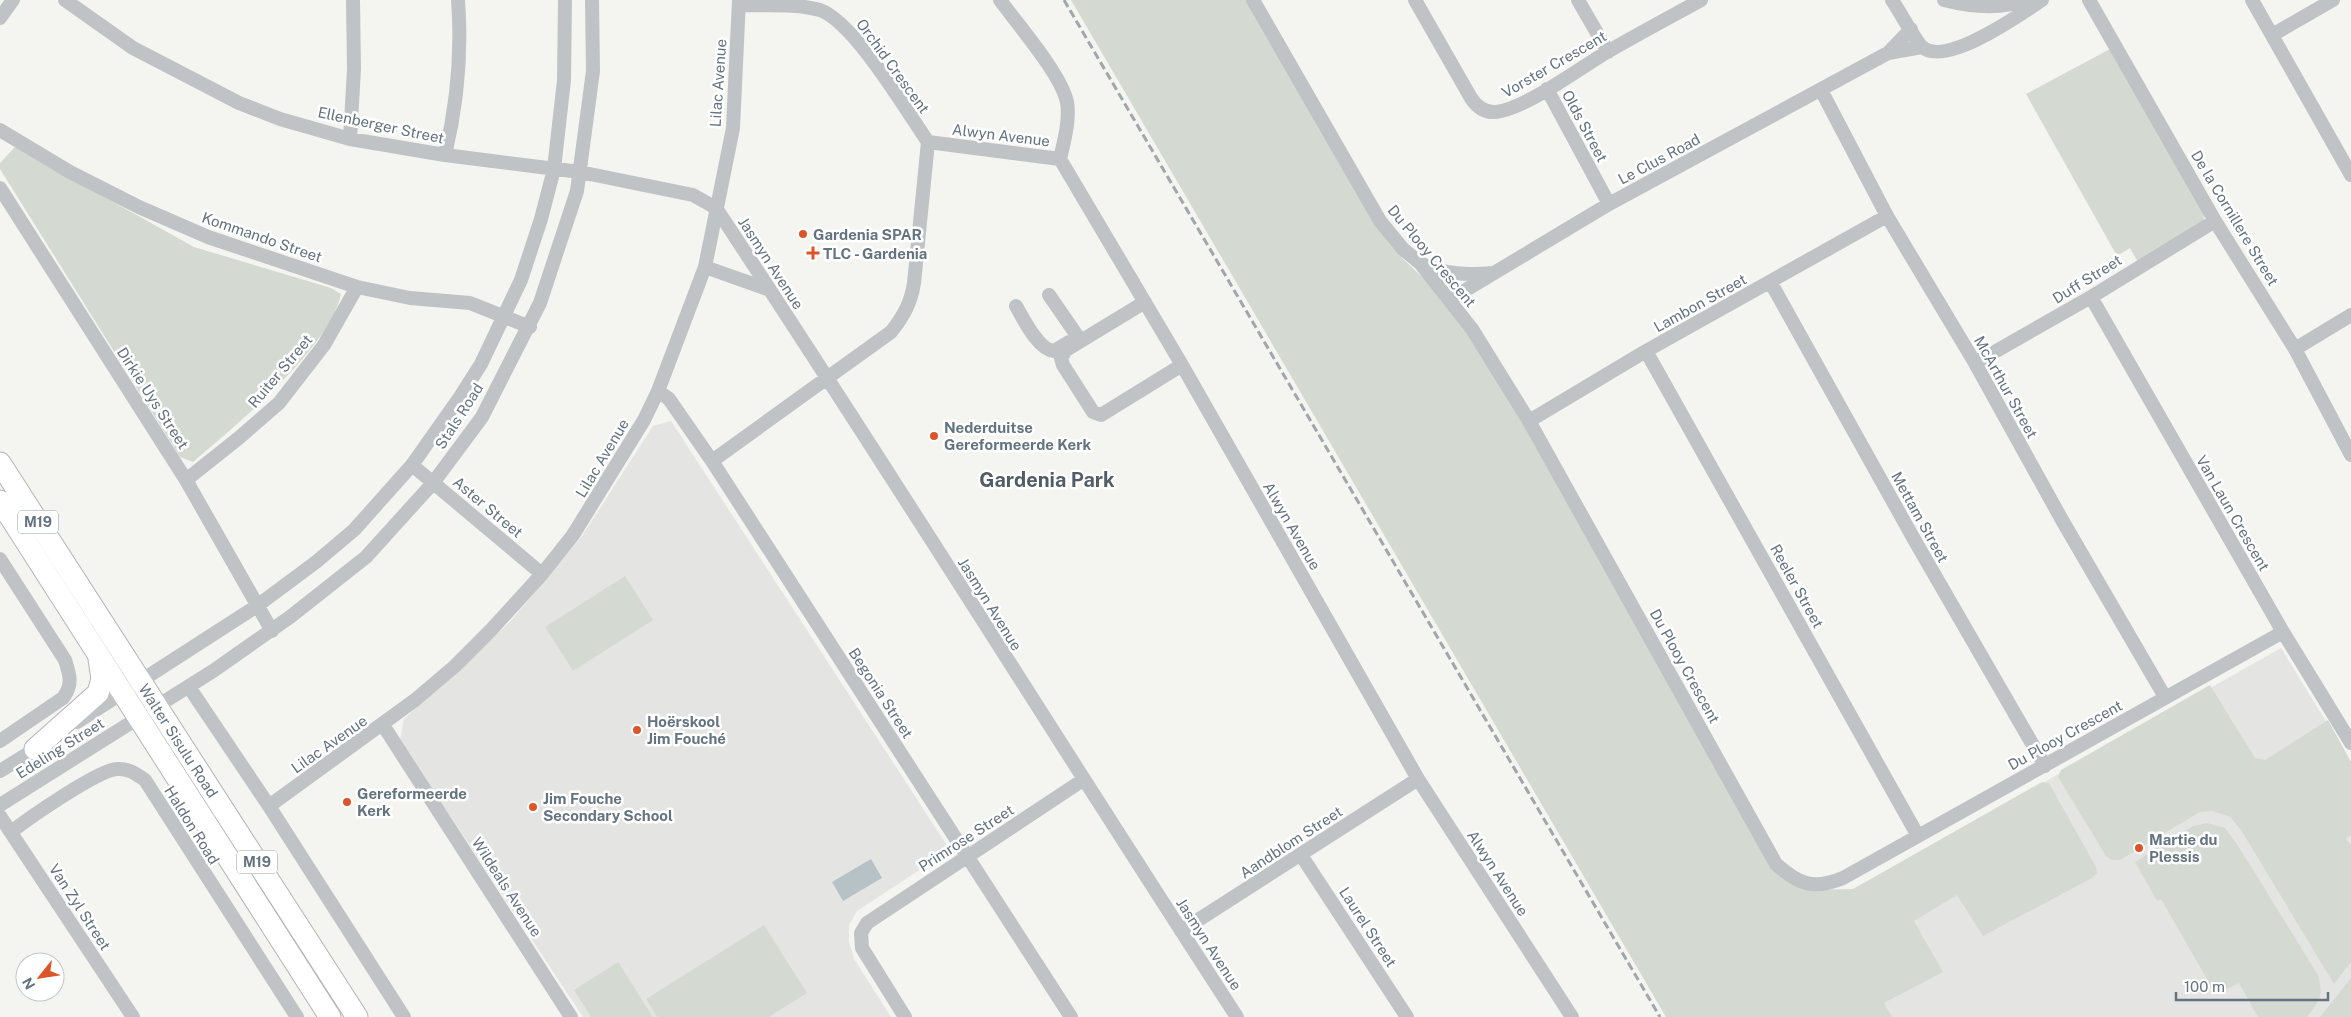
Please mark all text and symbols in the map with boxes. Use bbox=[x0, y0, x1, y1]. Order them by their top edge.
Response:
street label: Orchid Crescent bbox=[853, 15, 933, 117]
street label: Vorster Crescent bbox=[1499, 27, 1609, 101]
street label: Lilac Avenue bbox=[706, 38, 730, 128]
street label: Olds Street bbox=[1559, 87, 1611, 165]
street label: Ellenberger Street bbox=[316, 103, 446, 147]
street label: Alwyn Avenue bbox=[951, 121, 1051, 149]
street label: Le Clus Road bbox=[1615, 130, 1703, 188]
street label: De la Cornillere Street bbox=[2188, 147, 2282, 289]
street label: Du Plooy Crescent bbox=[1384, 202, 1480, 311]
street label: Kommando Street bbox=[200, 208, 324, 266]
street label: Jasmyn Avenue bbox=[735, 214, 807, 312]
place label: Gardenia SPAR bbox=[813, 226, 922, 243]
marker: Gardenia SPAR bbox=[797, 228, 809, 240]
place label: TLC - Gardenia bbox=[823, 245, 927, 262]
marker: TLC - Gardenia bbox=[807, 247, 819, 259]
street label: Duff Street bbox=[2049, 251, 2125, 307]
street label: Lambon Street bbox=[1651, 270, 1749, 335]
street label: Ruiter Street bbox=[245, 331, 316, 411]
street label: McArthur Street bbox=[1971, 333, 2041, 441]
street label: Dirkie Uys Street bbox=[114, 344, 192, 452]
street label: Stals Road bbox=[431, 380, 487, 452]
street label: Lilac Avenue bbox=[572, 416, 632, 500]
place label: Nederduitse Gereformeerde Kerk bbox=[944, 419, 1091, 453]
marker: Nederduitse Gereformeerde Kerk bbox=[928, 430, 940, 442]
street label: Van Laun Crescent bbox=[2193, 452, 2273, 574]
district label: Gardenia Park bbox=[979, 468, 1115, 492]
street label: Mettam Street bbox=[1888, 469, 1952, 565]
street label: Aster Street bbox=[450, 473, 526, 541]
street label: Alwyn Avenue bbox=[1260, 479, 1324, 573]
road number: M19 bbox=[18, 511, 58, 534]
street label: Reeler Street bbox=[1767, 541, 1827, 631]
street label: Jasmyn Avenue bbox=[955, 554, 1025, 654]
street label: Du Plooy Crescent bbox=[1647, 606, 1723, 726]
street label: Begonia Street bbox=[845, 645, 917, 741]
street label: Walter Sisulu Road bbox=[136, 680, 222, 800]
street label: Du Plooy Crescent bbox=[2005, 697, 2125, 773]
street label: Lilac Avenue bbox=[288, 712, 370, 776]
place label: Hoërskool Jim Fouché bbox=[647, 713, 726, 747]
street label: Edeling Street bbox=[13, 714, 107, 782]
marker: Hoërskool Jim Fouché bbox=[631, 724, 643, 736]
street label: Haldon Road bbox=[161, 783, 223, 867]
place label: Gereformeerde Kerk bbox=[357, 785, 467, 819]
place label: Jim Fouche Secondary School bbox=[543, 790, 673, 824]
marker: Gereformeerde Kerk bbox=[341, 796, 353, 808]
marker: Jim Fouche Secondary School bbox=[527, 801, 539, 813]
street label: Primrose Street bbox=[915, 801, 1017, 875]
street label: Aandblom Street bbox=[1237, 802, 1346, 881]
street label: Alwyn Avenue bbox=[1464, 827, 1532, 919]
place label: Martie du Plessis bbox=[2149, 831, 2218, 865]
street label: Wildeals Avenue bbox=[469, 834, 545, 940]
marker: Martie du Plessis bbox=[2133, 842, 2145, 854]
road number: M19 bbox=[237, 850, 277, 874]
street label: Van Zyl Street bbox=[46, 861, 114, 953]
street label: Laurel Street bbox=[1336, 884, 1400, 970]
street label: Jasmyn Avenue bbox=[1173, 895, 1245, 993]
north arrow bbox=[15, 952, 65, 1002]
scale bar bbox=[2176, 970, 2328, 1002]
text: N bbox=[19, 975, 38, 992]
text: 100 m bbox=[2184, 978, 2225, 995]

